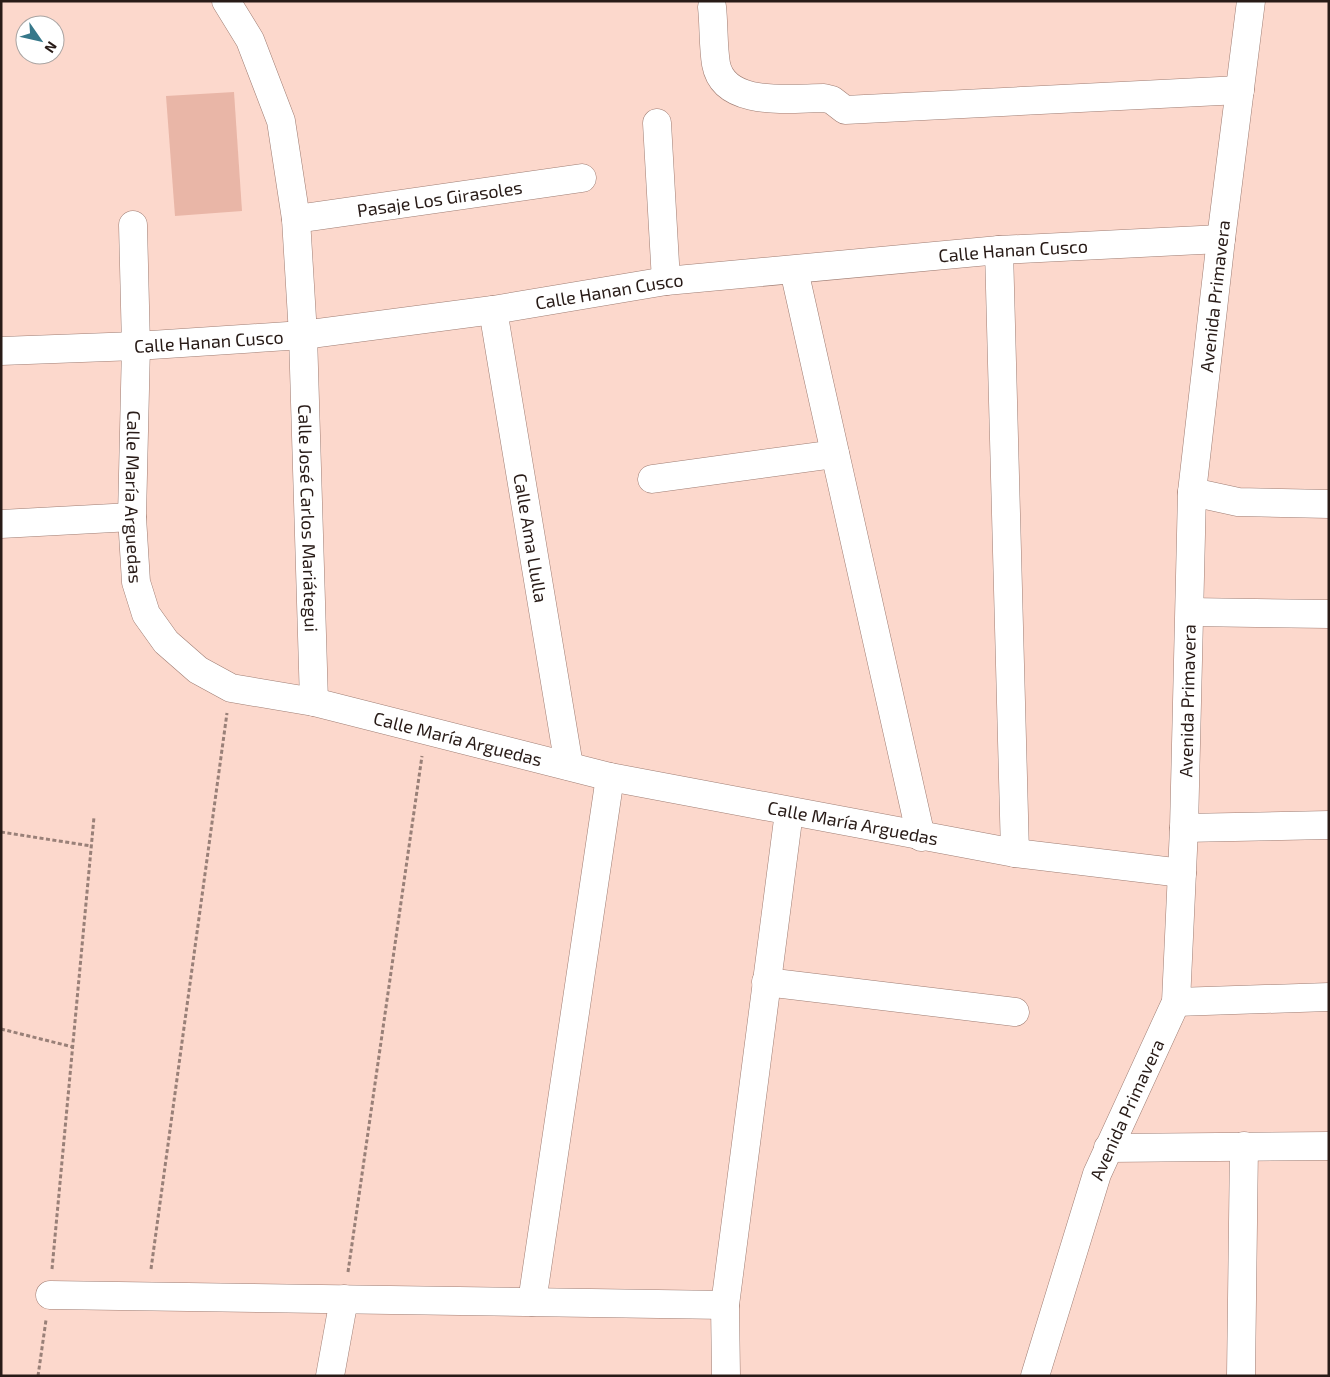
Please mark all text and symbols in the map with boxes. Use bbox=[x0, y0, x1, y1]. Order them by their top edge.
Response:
north arrow bbox=[15, 15, 65, 65]
text: N bbox=[41, 39, 61, 56]
street label: Pasaje Los Girasoles bbox=[355, 176, 524, 221]
street label: Avenida Primavera bbox=[1195, 219, 1234, 374]
street label: Calle Hanan Cusco bbox=[937, 235, 1088, 267]
street label: Calle Hanan Cusco bbox=[534, 268, 684, 314]
street label: Calle Hanan Cusco bbox=[133, 325, 284, 357]
street label: Calle José Carlos Mariátegui bbox=[294, 404, 323, 632]
street label: Calle María Arguedas bbox=[121, 410, 147, 584]
street label: Calle Ama Llulla bbox=[509, 472, 553, 604]
street label: Avenida Primavera bbox=[1174, 624, 1200, 778]
street label: Calle María Arguedas bbox=[371, 707, 545, 770]
street label: Calle María Arguedas bbox=[766, 796, 940, 849]
street label: Avenida Primavera bbox=[1085, 1035, 1169, 1183]

